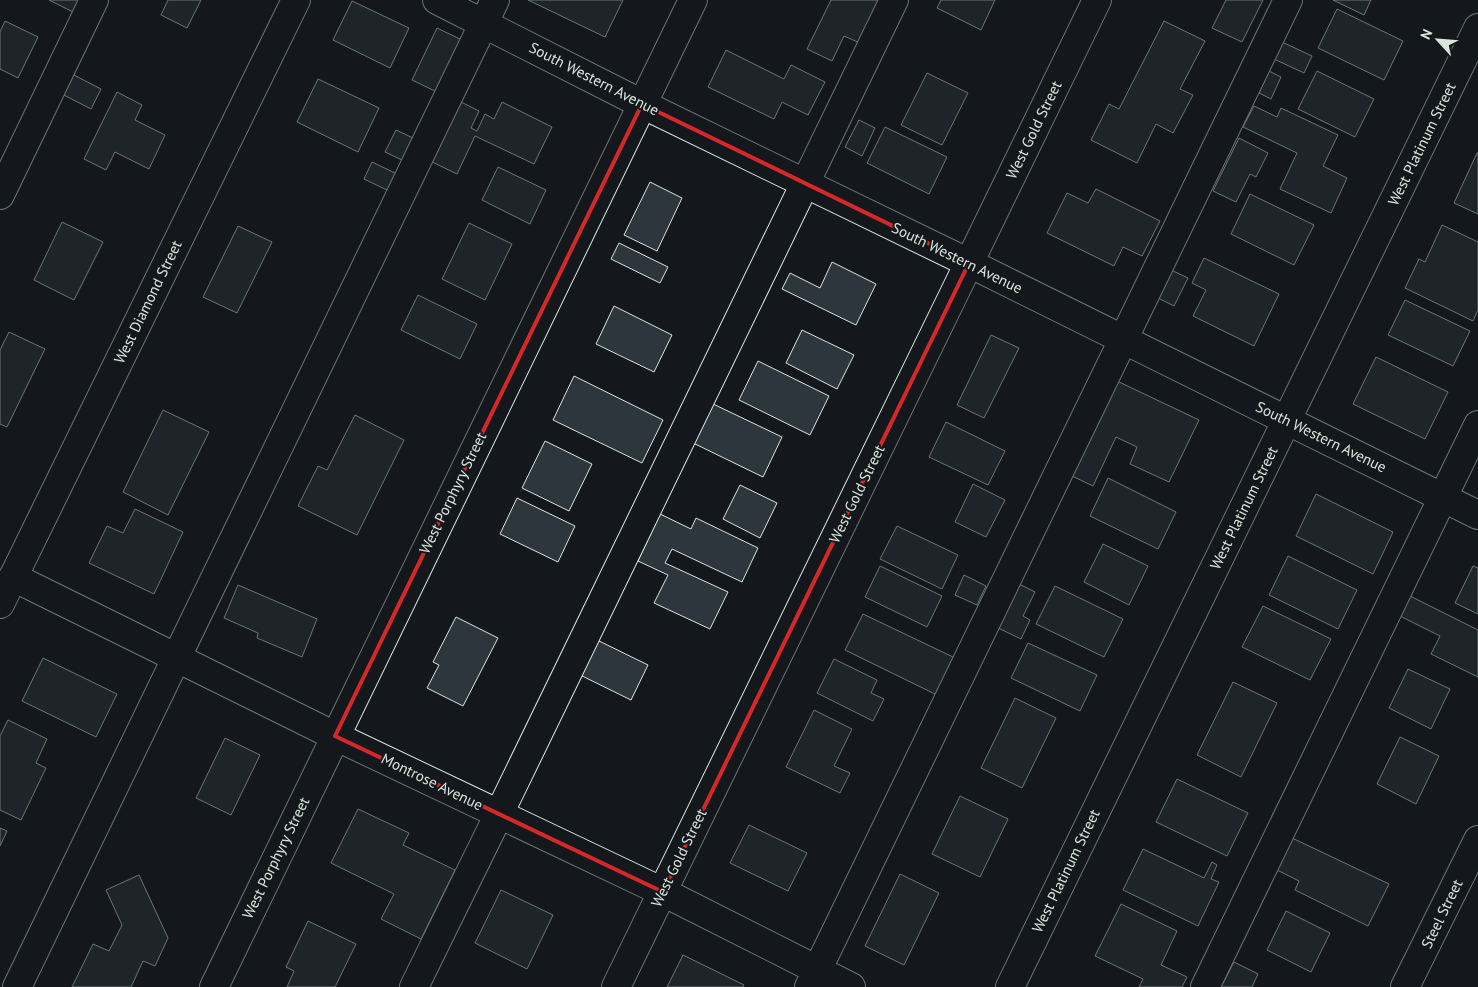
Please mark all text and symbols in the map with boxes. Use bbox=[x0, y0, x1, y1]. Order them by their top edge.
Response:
north arrow bbox=[1413, 15, 1463, 65]
text: N bbox=[1416, 26, 1436, 42]
street label: South Western Avenue bbox=[526, 38, 662, 119]
street label: West Gold Street bbox=[1002, 78, 1066, 182]
street label: West Platinum Street bbox=[1383, 79, 1460, 209]
street label: South Western Avenue bbox=[889, 218, 1026, 297]
street label: West Diamond Street bbox=[109, 237, 186, 367]
street label: South Western Avenue bbox=[1253, 397, 1390, 476]
street label: West Porphyry Street bbox=[415, 429, 490, 557]
street label: West Gold Street bbox=[825, 442, 889, 546]
street label: West Platinum Street bbox=[1205, 443, 1282, 573]
street label: Montrose Avenue bbox=[378, 749, 486, 814]
street label: West Porphyry Street bbox=[238, 794, 313, 922]
street label: West Gold Street bbox=[647, 806, 711, 910]
street label: West Platinum Street bbox=[1027, 806, 1104, 936]
street label: Steel Street bbox=[1417, 876, 1466, 951]

